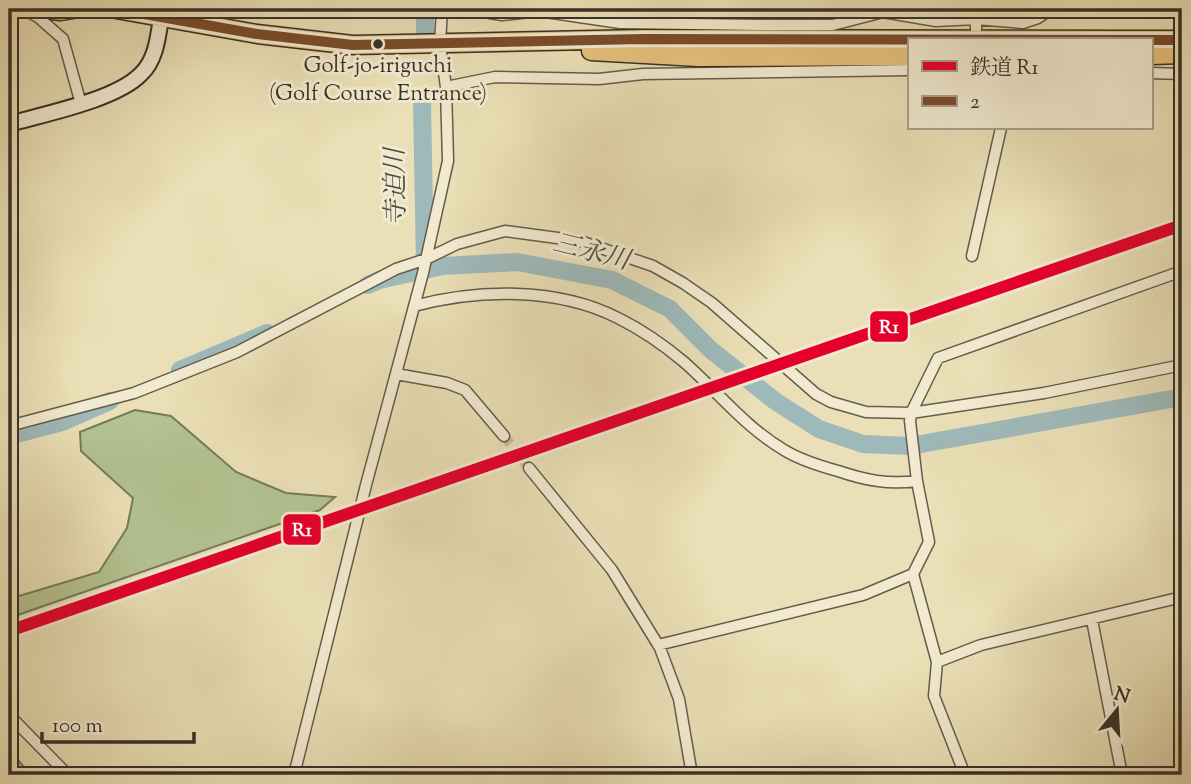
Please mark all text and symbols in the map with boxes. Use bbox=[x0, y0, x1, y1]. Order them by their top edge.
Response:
marker: Golf-jo-iriguchi (Golf Course Entrance) bbox=[371, 37, 385, 51]
legend bbox=[908, 38, 1152, 130]
place label: Golf-jo-iriguchi (Golf Course Entrance) bbox=[269, 51, 487, 111]
text: 鉄道 R1 bbox=[970, 54, 1039, 84]
text: 2 bbox=[970, 88, 980, 118]
water label: 寺迫川 bbox=[378, 145, 416, 226]
water label: 三永川 bbox=[549, 226, 636, 281]
line badge: R1 bbox=[869, 310, 909, 343]
text: R1 bbox=[879, 315, 900, 342]
line badge: R1 bbox=[282, 513, 322, 546]
text: R1 bbox=[292, 518, 313, 545]
north arrow bbox=[1082, 676, 1152, 746]
text: N bbox=[1110, 681, 1133, 711]
scale bar bbox=[42, 700, 194, 744]
text: 100 m bbox=[52, 712, 103, 742]

